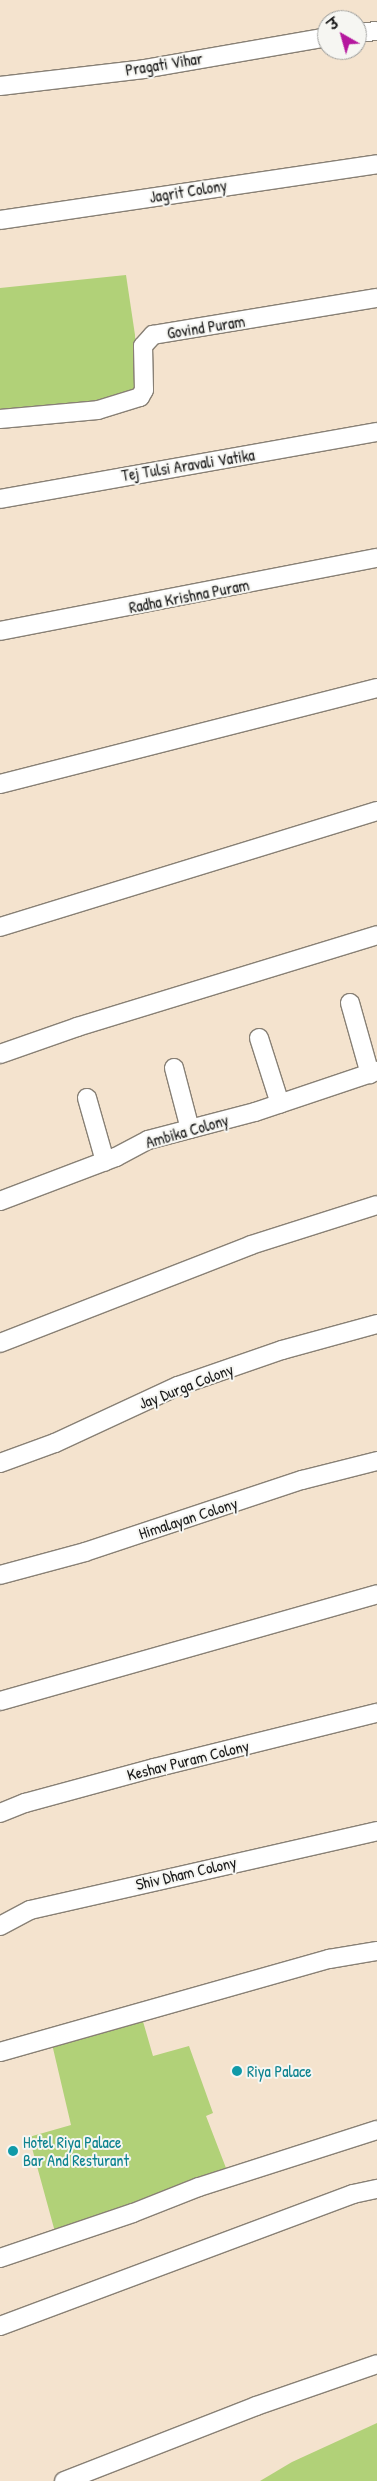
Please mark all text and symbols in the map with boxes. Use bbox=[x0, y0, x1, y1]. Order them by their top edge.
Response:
north arrow bbox=[317, 10, 367, 60]
text: उ bbox=[324, 13, 343, 34]
street label: Pragati Vihar bbox=[124, 48, 204, 80]
street label: Jagrit Colony bbox=[148, 175, 228, 207]
street label: Govind Puram bbox=[166, 311, 246, 343]
street label: Tej Tulsi Aravali Vatika bbox=[120, 445, 256, 485]
street label: Radha Krishna Puram bbox=[127, 575, 251, 617]
street label: Ambika Colony bbox=[143, 1110, 231, 1152]
street label: Jay Durga Colony bbox=[136, 1359, 236, 1413]
street label: Himalayan Colony bbox=[136, 1493, 240, 1543]
street label: Keshav Puram Colony bbox=[125, 1736, 251, 1784]
street label: Shiv Dham Colony bbox=[134, 1852, 238, 1894]
place label: Riya Palace bbox=[247, 2061, 312, 2081]
marker: Riya Palace bbox=[231, 2065, 243, 2077]
place label: Hotel Riya Palace Bar And Resturant bbox=[23, 2132, 129, 2170]
marker: Hotel Riya Palace Bar And Resturant bbox=[7, 2145, 19, 2157]

